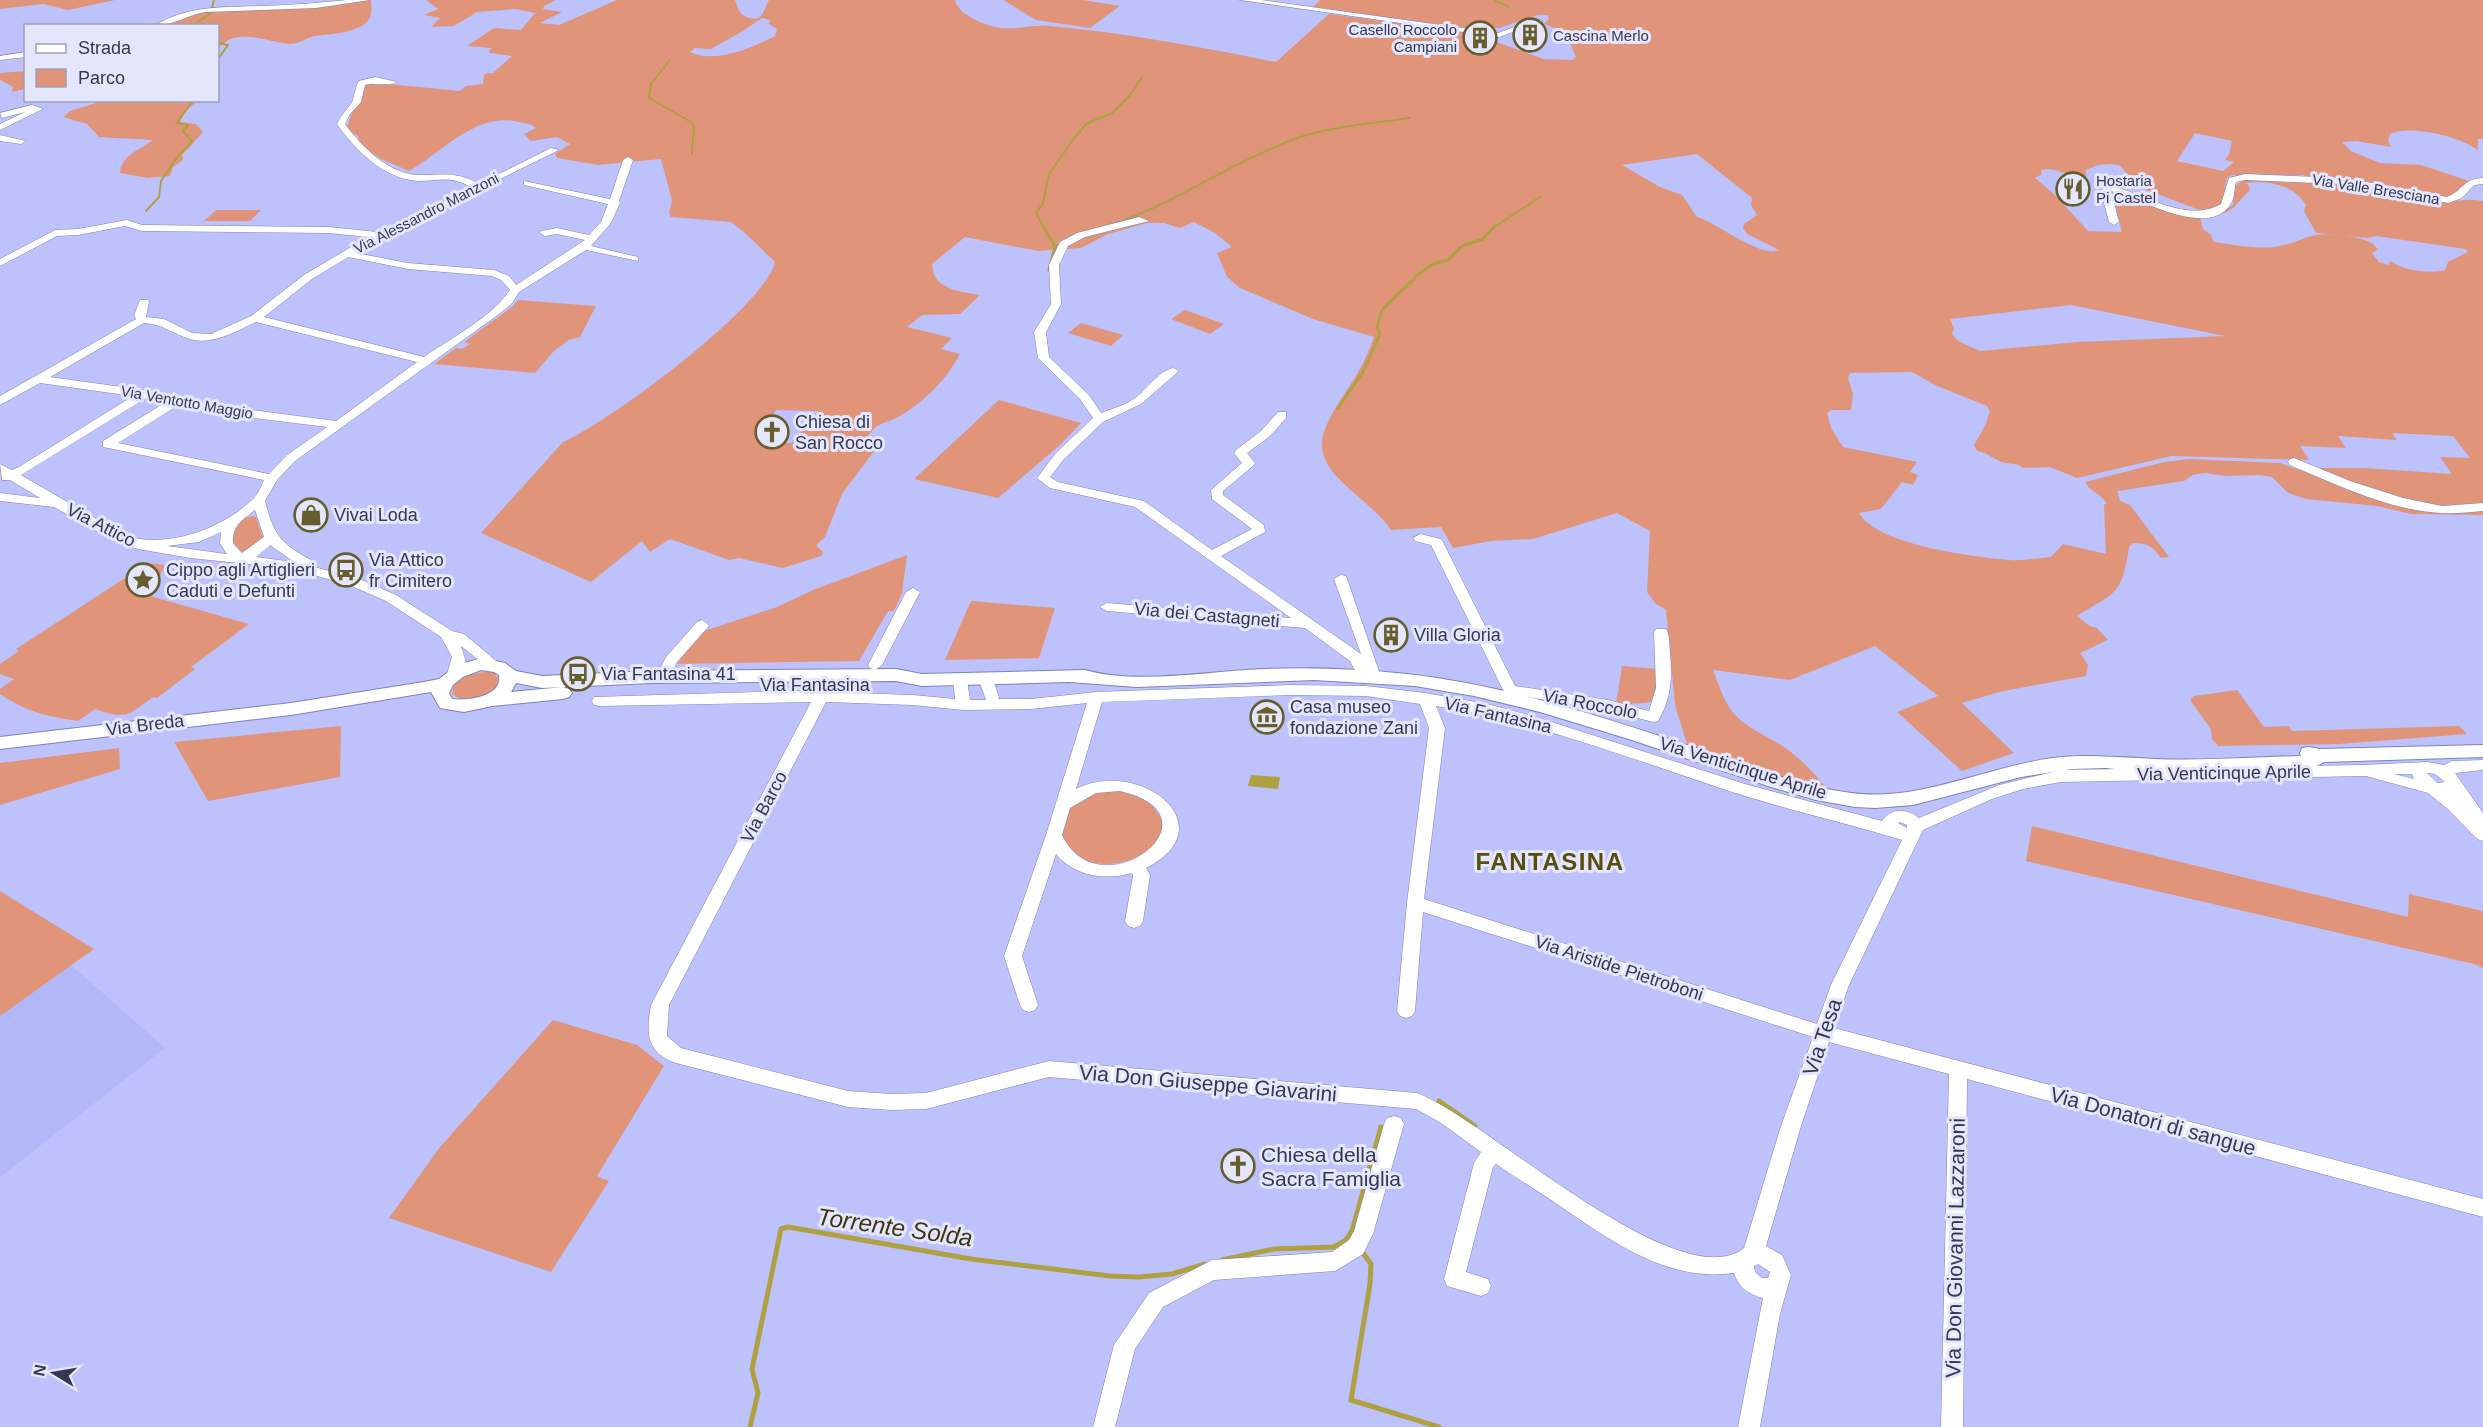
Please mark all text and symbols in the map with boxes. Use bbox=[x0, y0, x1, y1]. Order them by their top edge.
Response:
building icon: Cascina Merlo bbox=[1512, 17, 1548, 53]
building icon: Casello Roccolo Campiani bbox=[1462, 20, 1498, 56]
place label: Casello Roccolo Campiani bbox=[1349, 21, 1457, 55]
legend bbox=[24, 24, 219, 102]
place label: Cascina Merlo bbox=[1553, 27, 1649, 44]
text: Strada bbox=[78, 38, 132, 58]
text: Parco bbox=[78, 68, 125, 88]
street label: Via Alessandro Manzoni bbox=[351, 169, 501, 257]
restaurant icon: Hostaria Pi Castel bbox=[2055, 171, 2091, 207]
street label: Via Valle Bresciana bbox=[2311, 171, 2442, 208]
place label: Hostaria Pi Castel bbox=[2096, 172, 2156, 206]
street label: Via Ventotto Maggio bbox=[120, 382, 254, 422]
place label: Chiesa di San Rocco bbox=[795, 412, 883, 453]
church icon: Chiesa di San Rocco bbox=[754, 414, 790, 450]
shop icon: Vivai Loda bbox=[293, 497, 329, 533]
street label: Via Attico bbox=[63, 499, 139, 551]
place label: Vivai Loda bbox=[334, 505, 419, 525]
place label: Via Attico fr Cimitero bbox=[369, 550, 452, 591]
bus stop icon: Via Attico fr Cimitero bbox=[328, 552, 364, 588]
place label: Cippo agli Artiglieri Caduti e Defunti bbox=[166, 560, 315, 601]
place icon: Cippo agli Artiglieri Caduti e Defunti bbox=[125, 562, 161, 598]
street label: Via dei Castagneti bbox=[1134, 599, 1280, 631]
building icon: Villa Gloria bbox=[1373, 617, 1409, 653]
place label: Villa Gloria bbox=[1414, 625, 1502, 645]
bus stop icon: Via Fantasina 41 bbox=[560, 656, 596, 692]
place label: Via Fantasina 41 bbox=[601, 664, 736, 684]
street label: Via Fantasina bbox=[760, 675, 871, 695]
street label: Via Roccolo bbox=[1541, 685, 1639, 723]
street label: Via Fantasina bbox=[1442, 693, 1555, 737]
place label: Casa museo fondazione Zani bbox=[1290, 697, 1418, 738]
museum icon: Casa museo fondazione Zani bbox=[1249, 699, 1285, 735]
street label: Via Breda bbox=[105, 710, 186, 740]
street label: Via Venticinque Aprile bbox=[1657, 733, 1829, 803]
street label: Via Venticinque Aprile bbox=[2137, 761, 2311, 785]
street label: Via Barco bbox=[737, 768, 791, 846]
district label: FANTASINA bbox=[1475, 848, 1625, 875]
street label: Via Aristide Pietroboni bbox=[1532, 931, 1706, 1005]
street label: Via Tesa bbox=[1798, 995, 1846, 1078]
street label: Via Don Giuseppe Giavarini bbox=[1078, 1060, 1338, 1106]
street label: Via Donatori di sangue bbox=[2048, 1082, 2258, 1160]
street label: Via Don Giovanni Lazzaroni bbox=[1941, 1118, 1969, 1378]
place label: Chiesa della Sacra Famiglia bbox=[1261, 1143, 1401, 1190]
church icon: Chiesa della Sacra Famiglia bbox=[1220, 1148, 1256, 1184]
water label: Torrente Solda bbox=[816, 1203, 974, 1251]
north arrow bbox=[24, 1343, 84, 1403]
text: N bbox=[30, 1363, 49, 1378]

